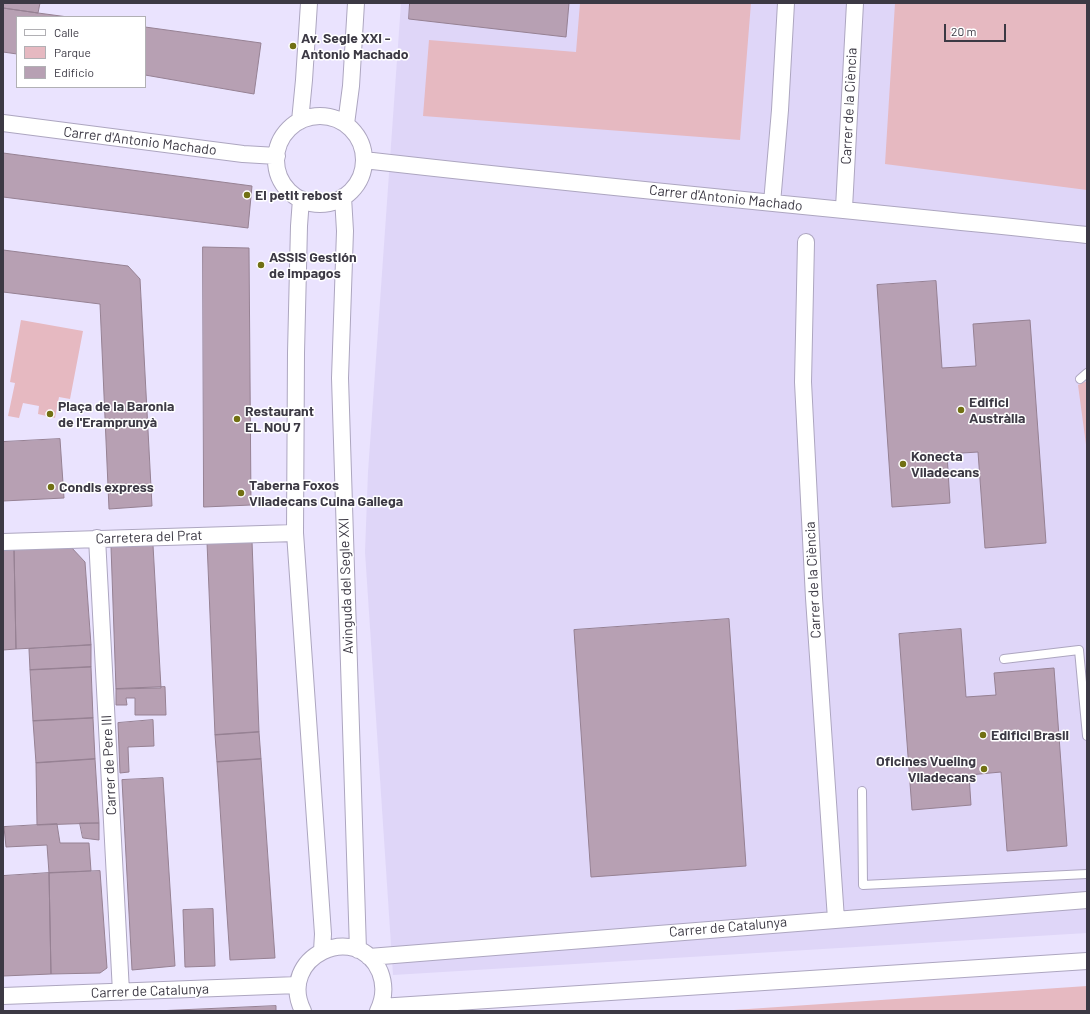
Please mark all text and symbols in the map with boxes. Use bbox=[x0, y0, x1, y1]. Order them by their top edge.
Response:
legend bbox=[16, 16, 146, 88]
scale bar bbox=[946, 16, 1008, 42]
text: 20 m bbox=[951, 24, 977, 38]
text: Calle bbox=[54, 25, 79, 39]
place label: Av. Segle XXI - Antonio Machado bbox=[301, 30, 409, 62]
marker: Av. Segle XXI - Antonio Machado bbox=[288, 41, 298, 51]
text: Parque bbox=[54, 45, 91, 59]
street label: Carrer de la Ciència bbox=[838, 47, 860, 165]
text: Edificio bbox=[54, 65, 94, 79]
street label: Carrer d'Antonio Machado bbox=[62, 123, 218, 159]
street label: Carrer d'Antonio Machado bbox=[648, 182, 804, 214]
place label: El petit rebost bbox=[255, 187, 343, 203]
marker: El petit rebost bbox=[242, 190, 252, 200]
place label: ASSIS Gestión de Impagos bbox=[269, 249, 357, 282]
marker: ASSIS Gestión de Impagos bbox=[256, 260, 266, 270]
place label: Edifici Austràlia bbox=[969, 394, 1025, 426]
place label: Plaça de la Baronia de l'Eramprunyà bbox=[58, 398, 174, 430]
place label: Restaurant EL NOU 7 bbox=[245, 403, 314, 436]
marker: Edifici Austràlia bbox=[956, 405, 966, 415]
marker: Plaça de la Baronia de l'Eramprunyà bbox=[45, 409, 55, 419]
marker: Restaurant EL NOU 7 bbox=[232, 414, 242, 424]
place label: Konecta Viladecans bbox=[911, 448, 979, 480]
marker: Konecta Viladecans bbox=[898, 459, 908, 469]
place label: Taberna Foxos Viladecans Cuina Gallega bbox=[249, 477, 403, 510]
place label: Condis express bbox=[59, 479, 154, 495]
marker: Condis express bbox=[46, 482, 56, 492]
marker: Taberna Foxos Viladecans Cuina Gallega bbox=[236, 488, 246, 498]
street label: Avinguda del Segle XXI bbox=[335, 518, 357, 654]
street label: Carrer de la Ciència bbox=[802, 521, 824, 639]
street label: Carretera del Prat bbox=[95, 527, 203, 547]
street label: Carrer de Pere III bbox=[98, 714, 120, 816]
place label: Edifici Brasil bbox=[991, 727, 1069, 743]
marker: Edifici Brasil bbox=[978, 730, 988, 740]
place label: Oficines Vueling Viladecans bbox=[876, 753, 976, 786]
marker: Oficines Vueling Viladecans bbox=[979, 764, 989, 774]
street label: Carrer de Catalunya bbox=[668, 913, 788, 941]
street label: Carrer de Catalunya bbox=[91, 981, 209, 1001]

